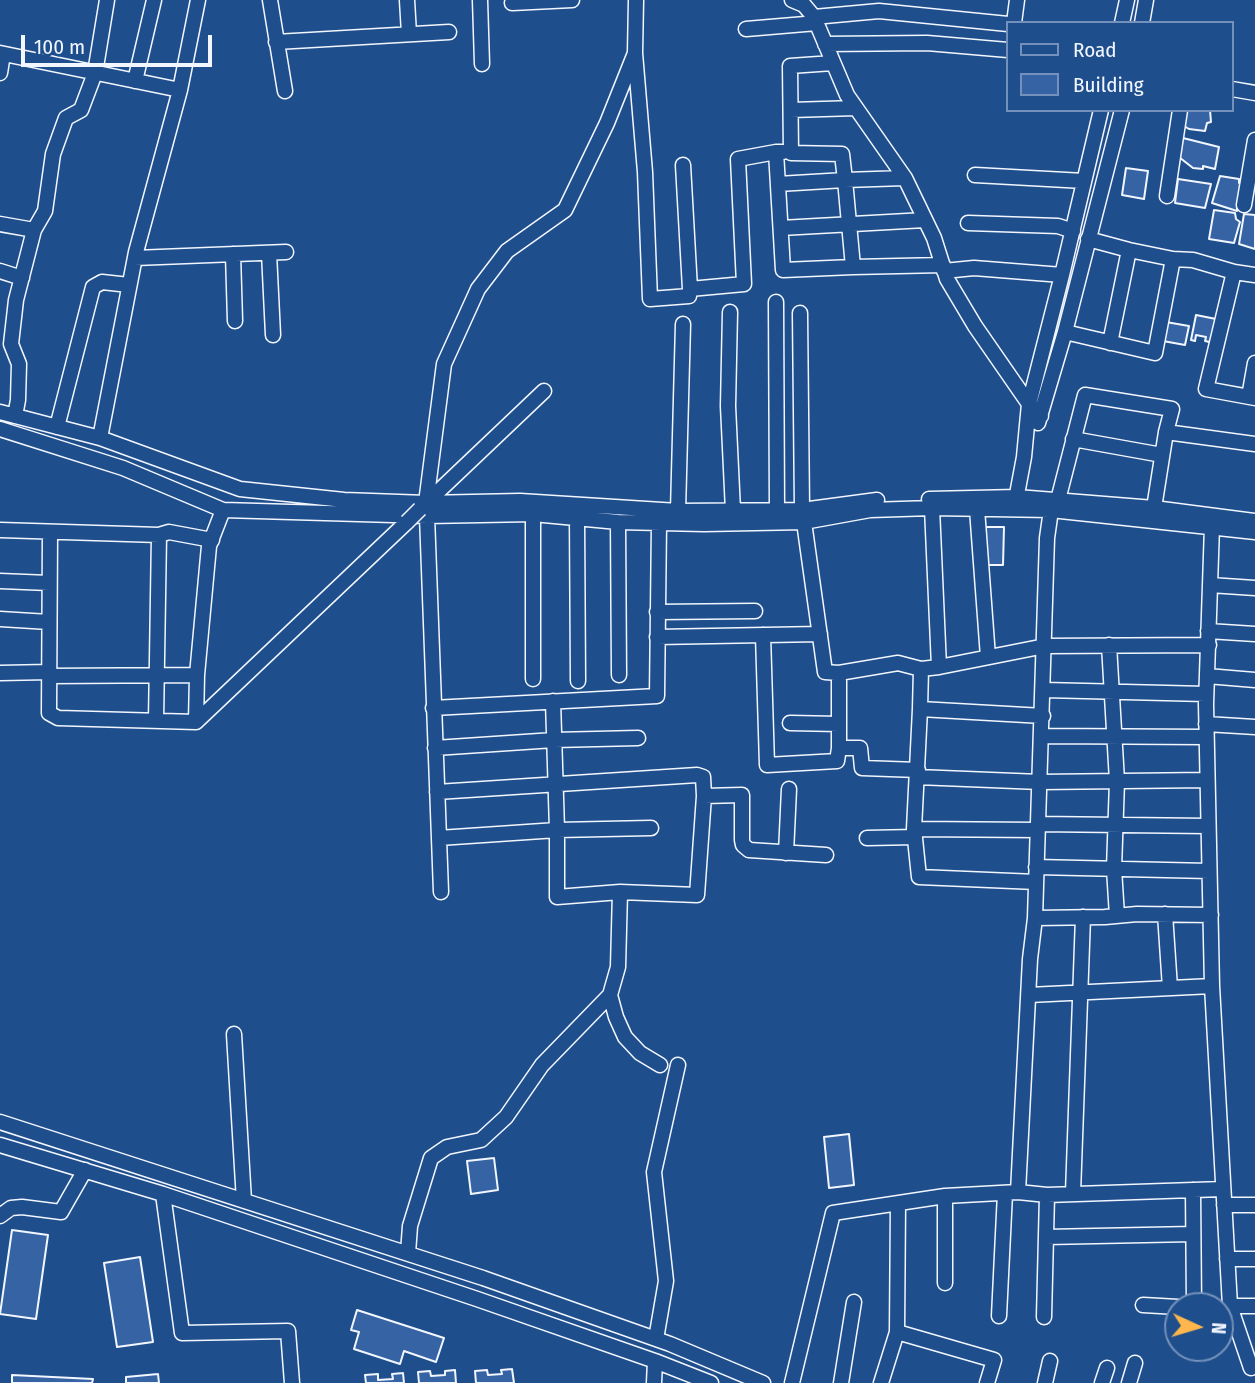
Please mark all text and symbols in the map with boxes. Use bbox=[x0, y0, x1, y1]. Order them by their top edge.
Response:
scale bar bbox=[24, 21, 215, 65]
legend bbox=[1006, 21, 1234, 112]
text: 100 m bbox=[34, 34, 85, 60]
text: Road bbox=[1073, 37, 1117, 63]
text: Building bbox=[1073, 72, 1144, 98]
north arrow bbox=[1164, 1292, 1234, 1362]
text: N bbox=[1207, 1322, 1230, 1335]

